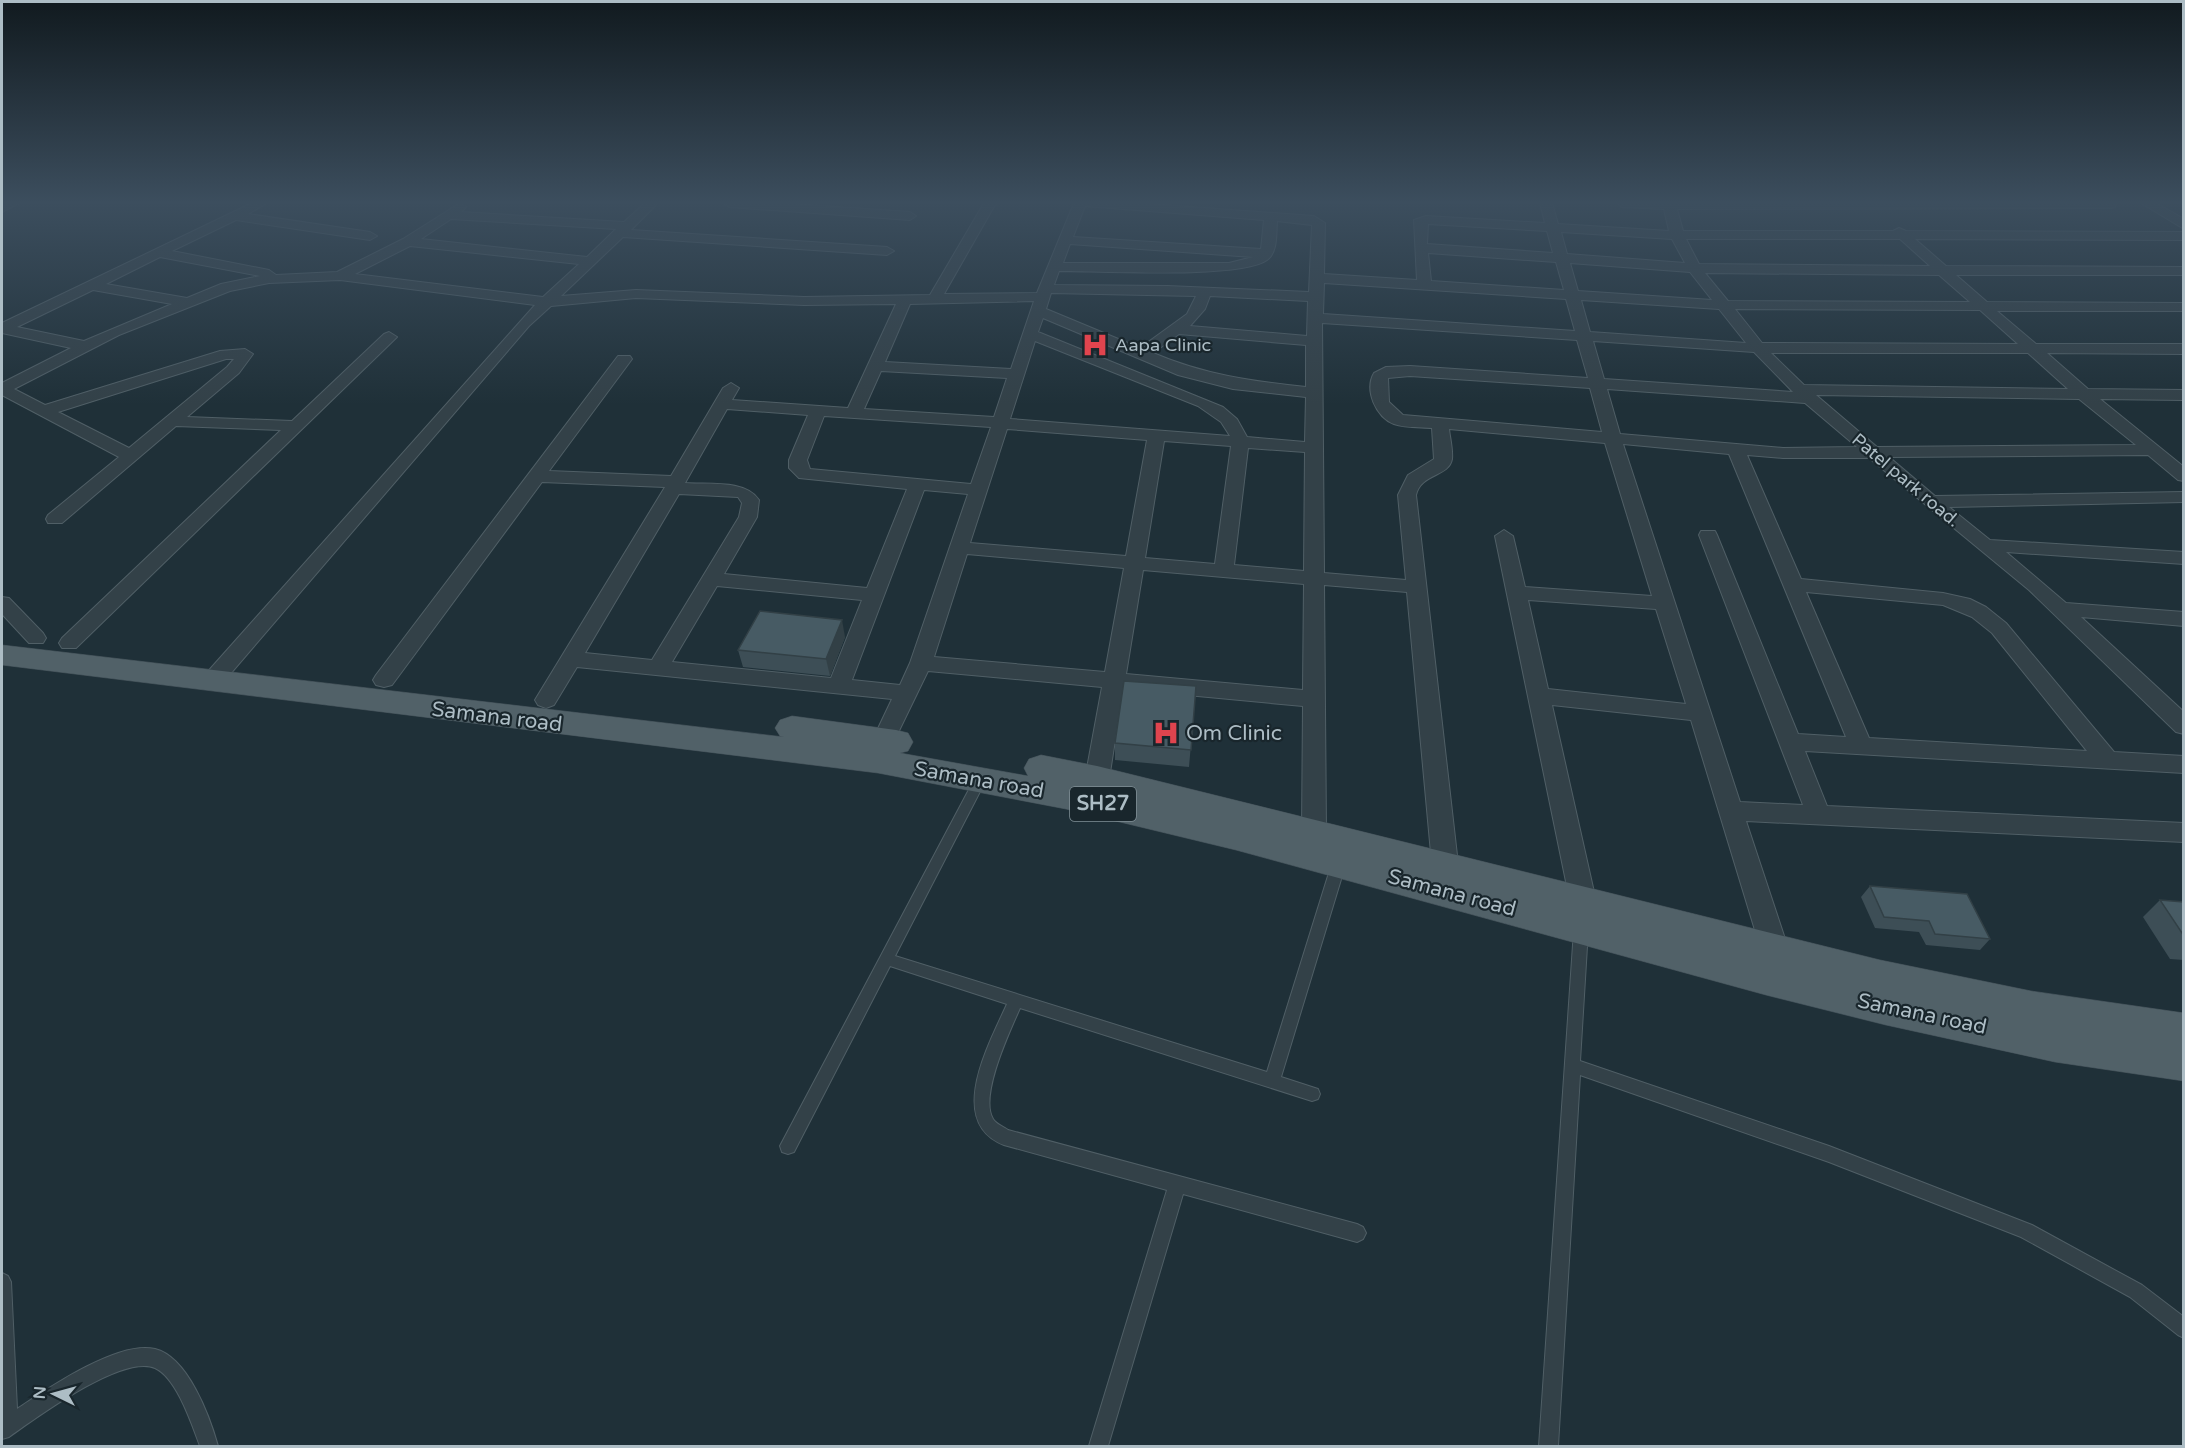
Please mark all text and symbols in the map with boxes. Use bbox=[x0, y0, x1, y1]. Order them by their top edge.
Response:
hospital icon: Aapa Clinic bbox=[1080, 330, 1110, 360]
place label: Aapa Clinic bbox=[1115, 334, 1211, 356]
street label: Patel park road. bbox=[1848, 428, 1964, 532]
street label: Samana road bbox=[430, 697, 564, 737]
hospital icon: Om Clinic bbox=[1151, 718, 1181, 748]
place label: Om Clinic bbox=[1186, 721, 1282, 746]
street label: Samana road bbox=[912, 756, 1046, 804]
road number: SH27 bbox=[1070, 787, 1136, 821]
street label: Samana road bbox=[1385, 864, 1519, 922]
street label: Samana road bbox=[1855, 988, 1989, 1040]
north arrow bbox=[24, 1364, 84, 1424]
text: N bbox=[30, 1386, 51, 1400]

